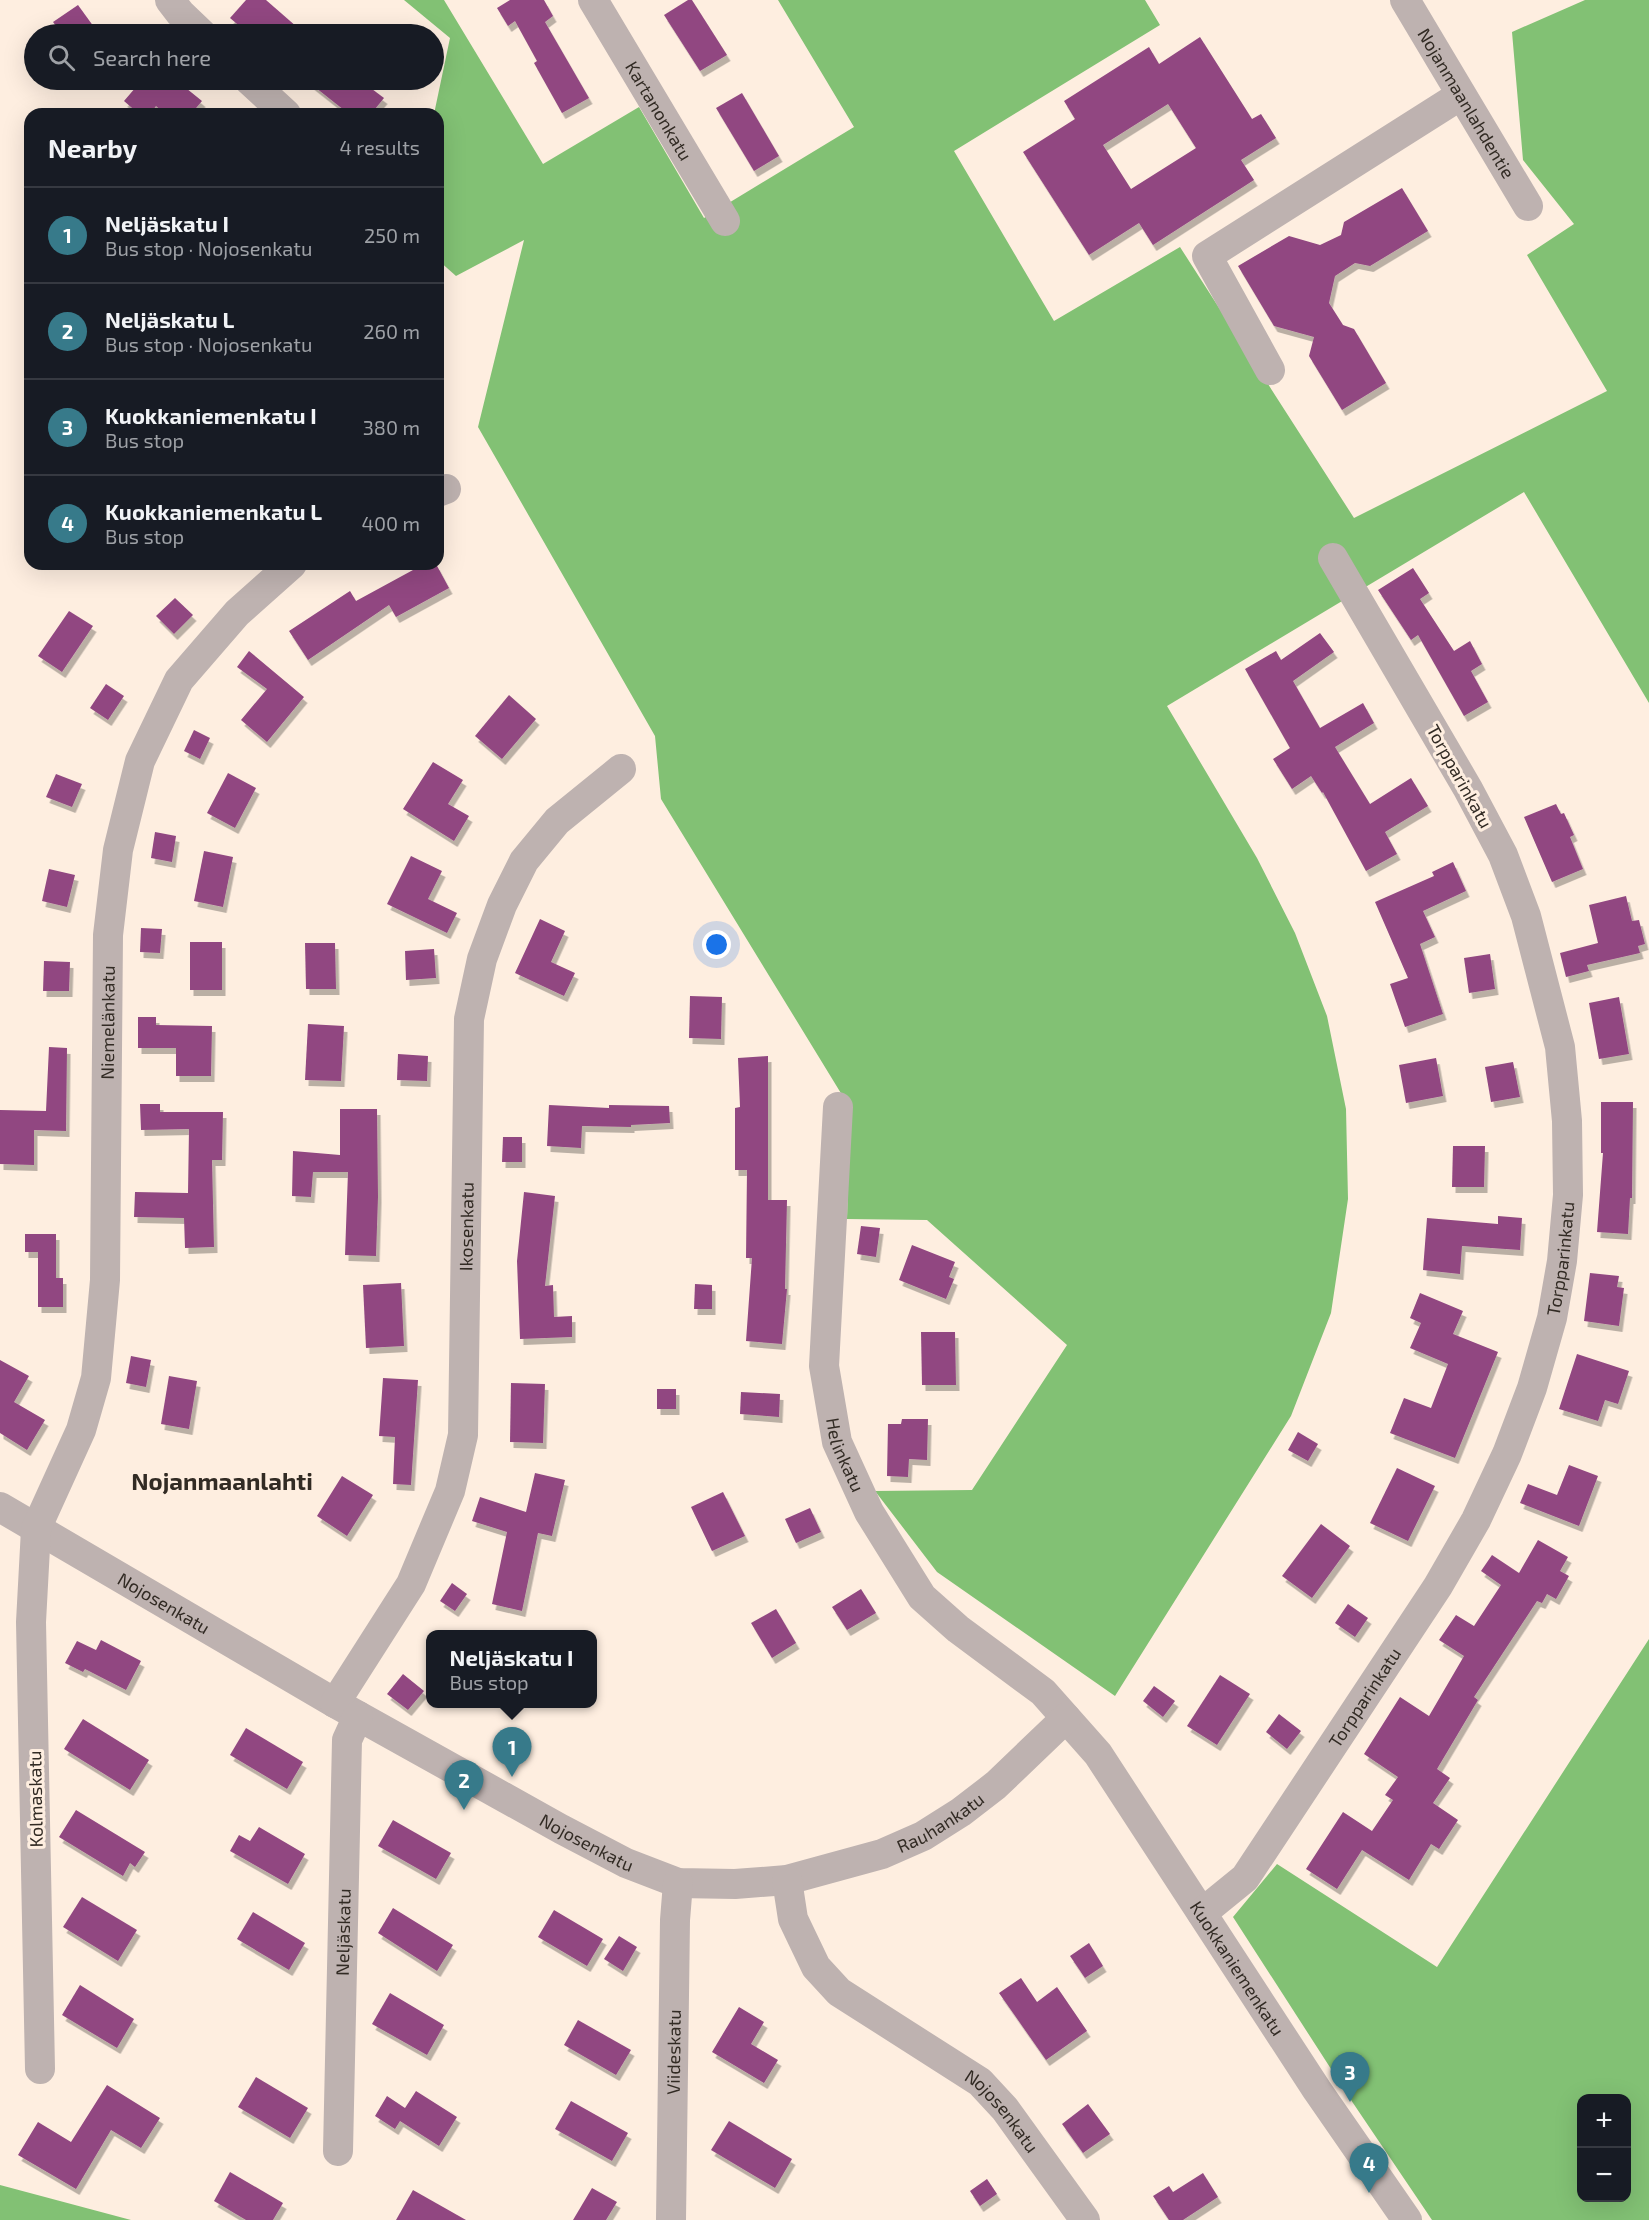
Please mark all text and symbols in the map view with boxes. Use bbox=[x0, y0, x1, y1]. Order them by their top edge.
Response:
search box bbox=[24, 24, 444, 90]
street label: Nojanmaanlahdentie bbox=[1413, 24, 1520, 182]
icon: search bbox=[45, 41, 78, 74]
text: Search here bbox=[93, 44, 211, 70]
street label: Kartanonkatu bbox=[621, 57, 697, 164]
text: Nearby bbox=[48, 132, 137, 163]
text: 4 results bbox=[340, 135, 420, 159]
text: Neljäskatu I bbox=[105, 210, 229, 236]
text: 1 bbox=[63, 223, 72, 247]
text: 250 m bbox=[364, 223, 420, 247]
text: Bus stop · Nojosenkatu bbox=[105, 236, 312, 260]
text: Neljäskatu L bbox=[105, 306, 234, 332]
text: 2 bbox=[62, 319, 73, 343]
text: 260 m bbox=[363, 319, 420, 343]
text: Bus stop · Nojosenkatu bbox=[105, 332, 312, 356]
text: Kuokkaniemenkatu I bbox=[105, 402, 317, 428]
text: 3 bbox=[62, 415, 73, 439]
text: 380 m bbox=[363, 415, 420, 439]
text: Bus stop bbox=[105, 428, 184, 452]
text: Kuokkaniemenkatu L bbox=[105, 498, 322, 524]
text: 4 bbox=[61, 511, 74, 535]
text: 400 m bbox=[362, 511, 420, 535]
text: Bus stop bbox=[105, 524, 184, 548]
street label: Torpparinkatu bbox=[1423, 720, 1497, 832]
your location bbox=[702, 930, 731, 959]
street label: Niemelänkatu bbox=[96, 965, 119, 1080]
street label: Ikosenkatu bbox=[454, 1182, 478, 1271]
street label: Torpparinkatu bbox=[1542, 1201, 1578, 1317]
street label: Helinkatu bbox=[822, 1416, 869, 1495]
district label: Nojanmaanlahti bbox=[131, 1466, 313, 1495]
street label: Nojosenkatu bbox=[114, 1567, 214, 1638]
popup bbox=[426, 1630, 597, 1708]
street label: Torpparinkatu bbox=[1324, 1643, 1405, 1751]
text: Neljäskatu I bbox=[450, 1644, 573, 1670]
text: Bus stop bbox=[450, 1670, 529, 1694]
pin: 1 bbox=[492, 1728, 532, 1777]
street label: Kolmaskatu bbox=[23, 1750, 47, 1848]
pin: 2 bbox=[444, 1760, 484, 1810]
street label: Rauhankatu bbox=[893, 1788, 988, 1857]
street label: Nojosenkatu bbox=[536, 1808, 637, 1876]
street label: Neljäskatu bbox=[331, 1888, 355, 1976]
street label: Kuokkaniemenkatu bbox=[1186, 1897, 1289, 2039]
street label: Viideskatu bbox=[662, 2009, 685, 2095]
pin: 3 bbox=[1330, 2052, 1370, 2102]
street label: Nojosenkatu bbox=[961, 2064, 1044, 2157]
map controls bbox=[1577, 2094, 1631, 2202]
button: + bbox=[1577, 2094, 1631, 2148]
pin: 4 bbox=[1350, 2144, 1388, 2193]
button: − bbox=[1577, 2148, 1631, 2202]

